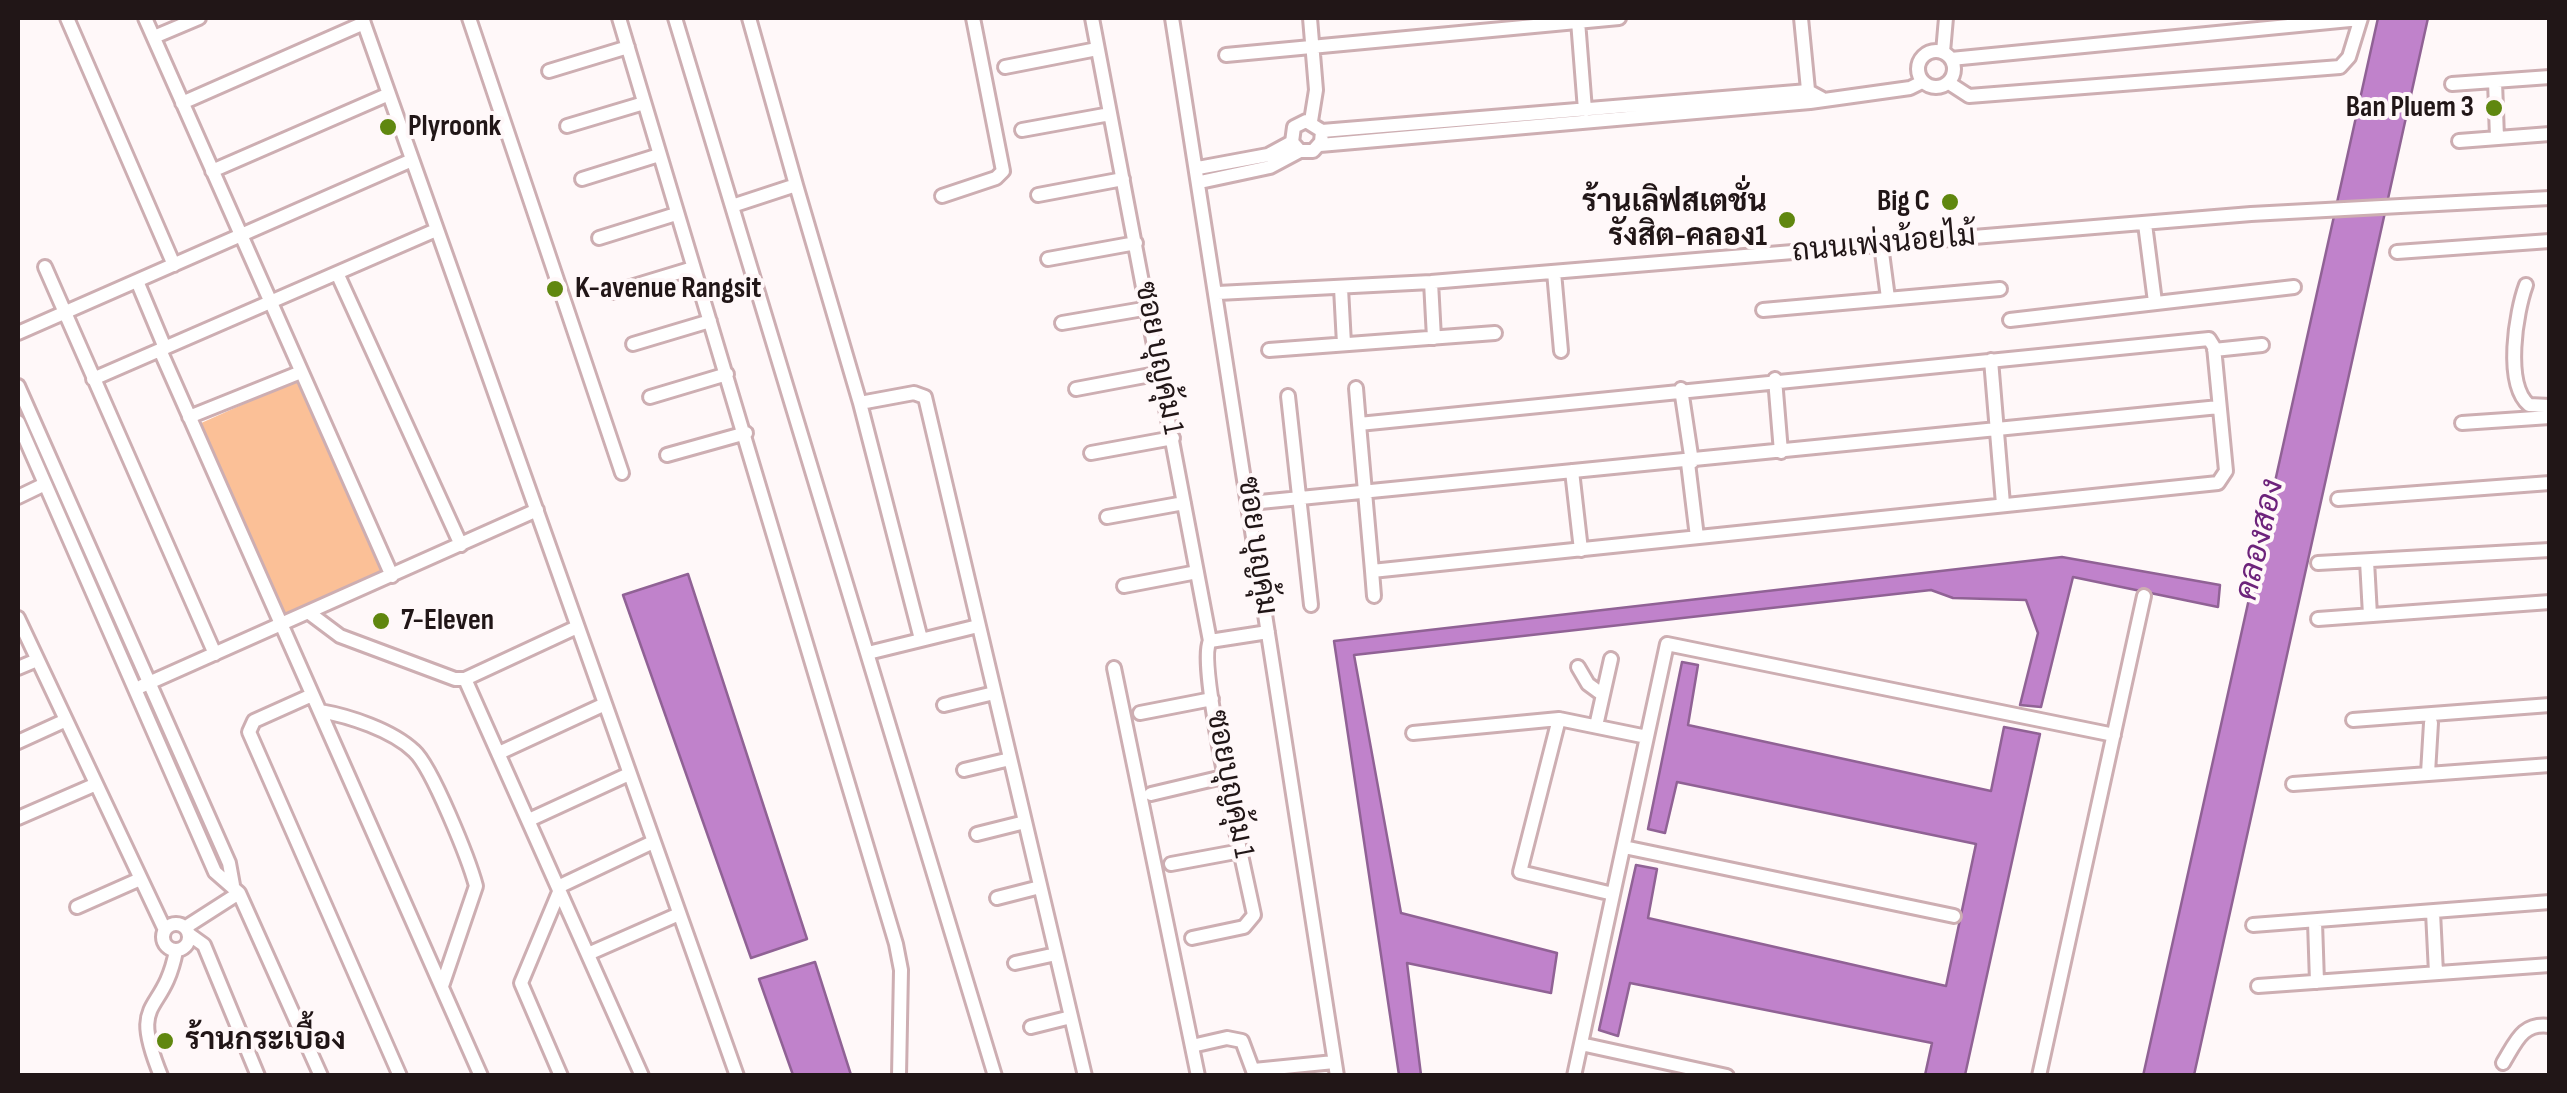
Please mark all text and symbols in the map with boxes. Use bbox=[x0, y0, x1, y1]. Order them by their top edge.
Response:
place label: Ban Pluem 3 bbox=[2346, 90, 2474, 126]
marker: Ban Pluem 3 bbox=[2483, 97, 2505, 119]
place label: Plyroonk bbox=[408, 109, 501, 145]
marker: Plyroonk bbox=[377, 116, 399, 138]
place label: Big C bbox=[1877, 184, 1930, 220]
place label: ร้านเลิฟสเตชั่น รังสิต-คลอง1 bbox=[1582, 185, 1767, 256]
marker: Big C bbox=[1939, 191, 1961, 213]
marker: ร้านเลิฟสเตชั่น รังสิต-คลอง1 bbox=[1776, 209, 1798, 231]
street label: ถนนเพ่งน้อยไม้ bbox=[1791, 219, 1977, 271]
place label: K-avenue Rangsit bbox=[575, 271, 761, 307]
marker: K-avenue Rangsit bbox=[544, 278, 566, 300]
street label: ซอย บุญคุ้ม 1 bbox=[1126, 279, 1190, 437]
street label: ซอย บุญคุ้ม bbox=[1229, 475, 1283, 617]
water label: คลองสอง bbox=[2228, 476, 2294, 604]
place label: 7-Eleven bbox=[401, 603, 494, 639]
marker: 7-Eleven bbox=[370, 610, 392, 632]
street label: ซอยบุญคุ้ม 1 bbox=[1197, 707, 1261, 861]
place label: ร้านกระเบื้อง bbox=[185, 1023, 346, 1059]
marker: ร้านกระเบื้อง bbox=[154, 1030, 176, 1052]

